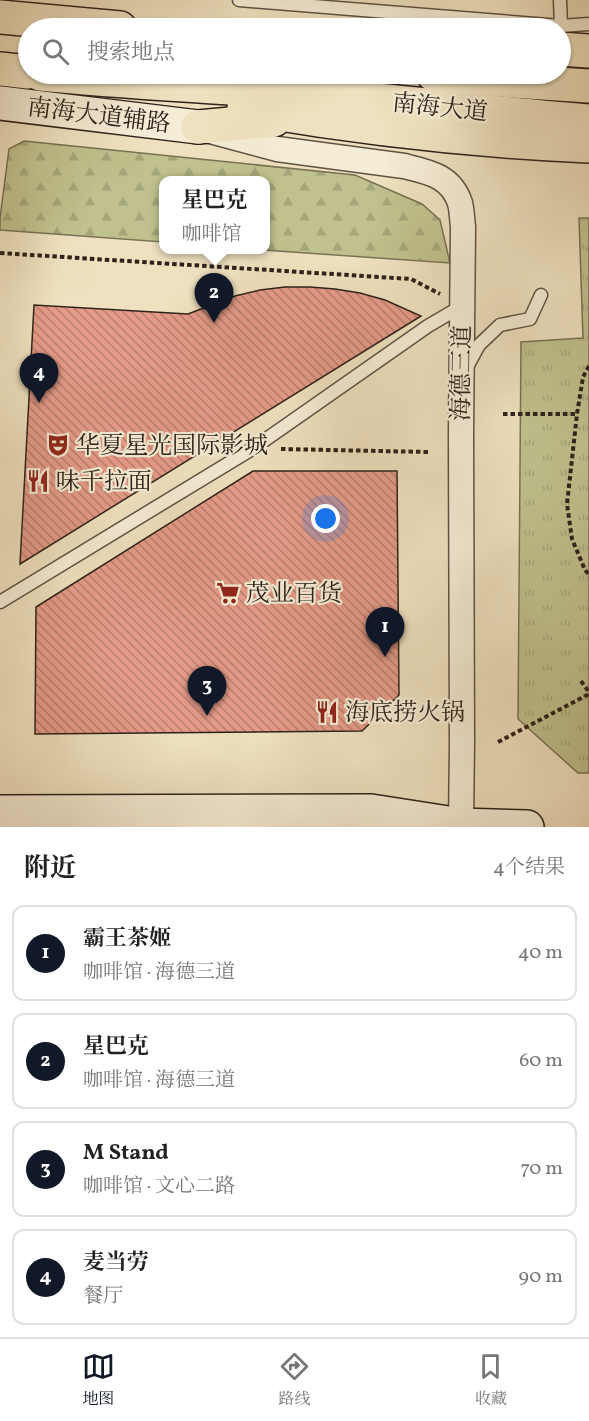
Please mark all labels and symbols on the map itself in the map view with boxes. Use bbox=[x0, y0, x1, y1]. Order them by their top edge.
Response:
street label: 南海大道 bbox=[390, 87, 489, 131]
street label: 南海大道辅路 bbox=[25, 91, 172, 143]
pin: 2 bbox=[194, 274, 234, 323]
street label: 海德三道 bbox=[445, 325, 481, 421]
pin: 4 bbox=[20, 354, 58, 403]
place label: 华夏星光国际影城 bbox=[76, 430, 268, 464]
theatre icon: 华夏星光国际影城 bbox=[45, 432, 71, 458]
place label: 味千拉面 bbox=[56, 466, 152, 500]
restaurant icon: 味千拉面 bbox=[25, 468, 51, 494]
your location bbox=[311, 504, 340, 533]
place label: 茂业百货 bbox=[246, 578, 342, 612]
supermarket icon: 茂业百货 bbox=[215, 580, 241, 606]
pin: 1 bbox=[366, 608, 404, 657]
pin: 3 bbox=[188, 666, 226, 716]
place label: 海底捞火锅 bbox=[345, 697, 465, 731]
restaurant icon: 海底捞火锅 bbox=[314, 699, 340, 725]

